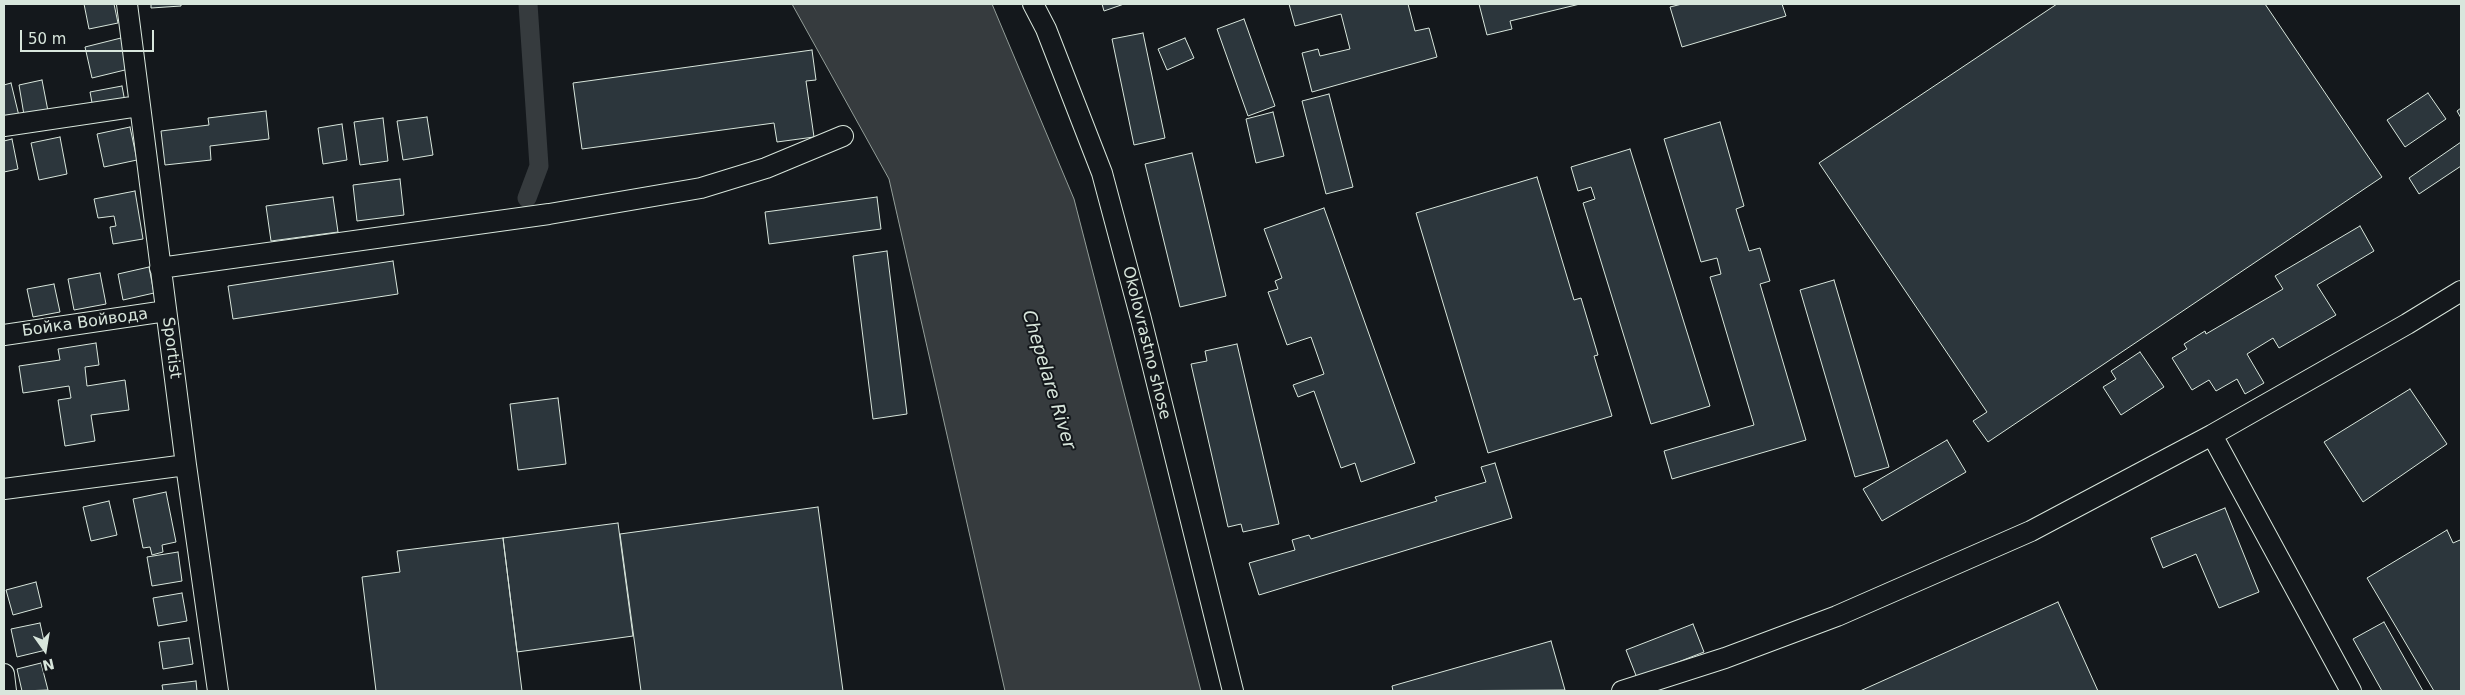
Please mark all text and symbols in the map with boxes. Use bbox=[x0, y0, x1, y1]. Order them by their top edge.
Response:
scale bar bbox=[22, 20, 156, 52]
text: 50 m bbox=[28, 30, 66, 48]
street label: Okolovrastno shose bbox=[1118, 264, 1174, 422]
street label: Бойка Войвода bbox=[21, 305, 149, 341]
water label: Chepelare River bbox=[1017, 308, 1079, 452]
street label: Sportist bbox=[158, 316, 184, 380]
north arrow bbox=[20, 625, 70, 675]
text: N bbox=[41, 656, 56, 674]

